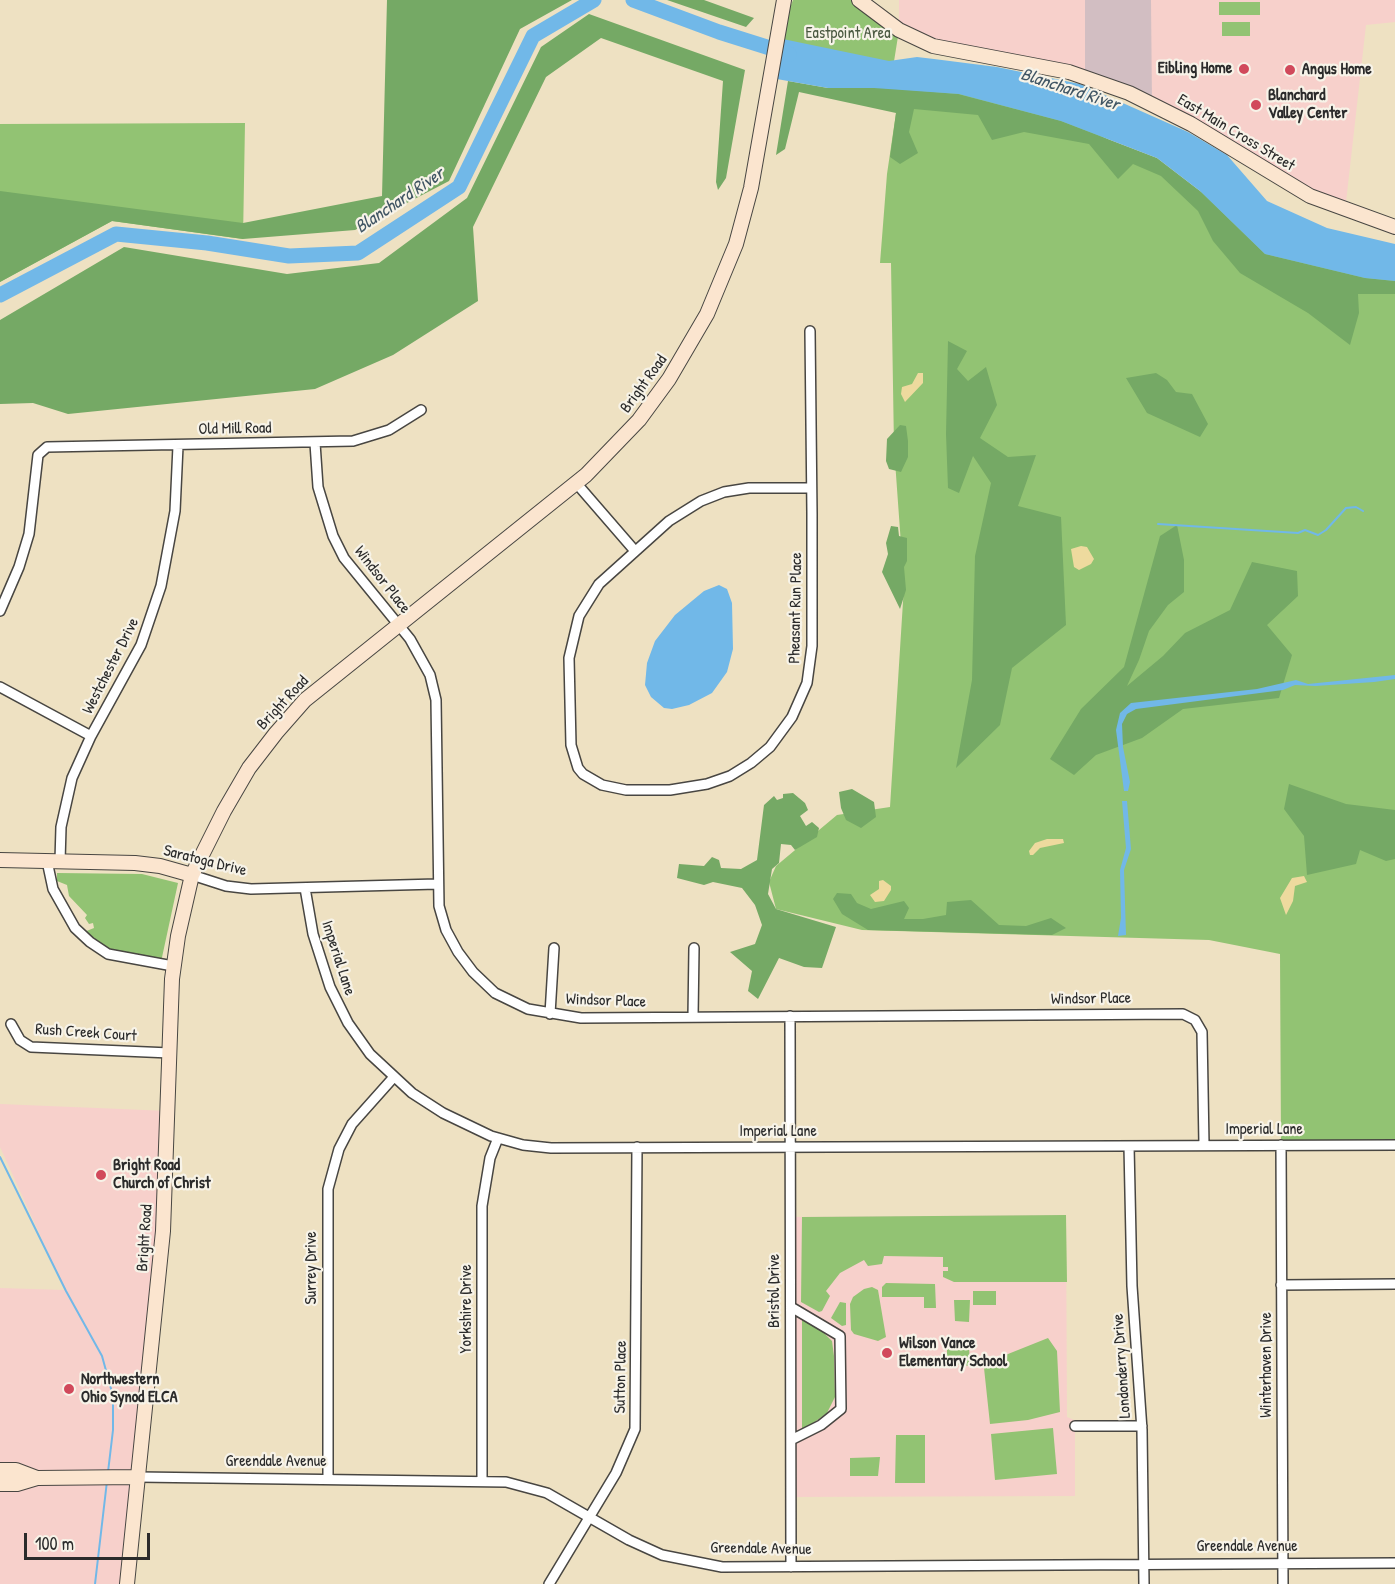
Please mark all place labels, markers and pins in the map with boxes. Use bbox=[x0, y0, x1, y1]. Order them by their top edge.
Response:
place label: Eibling Home bbox=[1158, 59, 1232, 79]
place label: Angus Home bbox=[1302, 60, 1372, 80]
marker: Eibling Home bbox=[1237, 62, 1251, 76]
marker: Angus Home bbox=[1283, 63, 1297, 77]
place label: Blanchard Valley Center bbox=[1268, 86, 1347, 124]
marker: Blanchard Valley Center bbox=[1249, 98, 1263, 112]
place label: Bright Road Church of Christ bbox=[113, 1156, 210, 1194]
marker: Bright Road Church of Christ bbox=[94, 1168, 108, 1182]
place label: Wilson Vance Elementary School bbox=[899, 1334, 1007, 1372]
marker: Wilson Vance Elementary School bbox=[880, 1346, 894, 1360]
place label: Northwestern Ohio Synod ELCA bbox=[81, 1370, 178, 1408]
marker: Northwestern Ohio Synod ELCA bbox=[62, 1382, 76, 1396]

